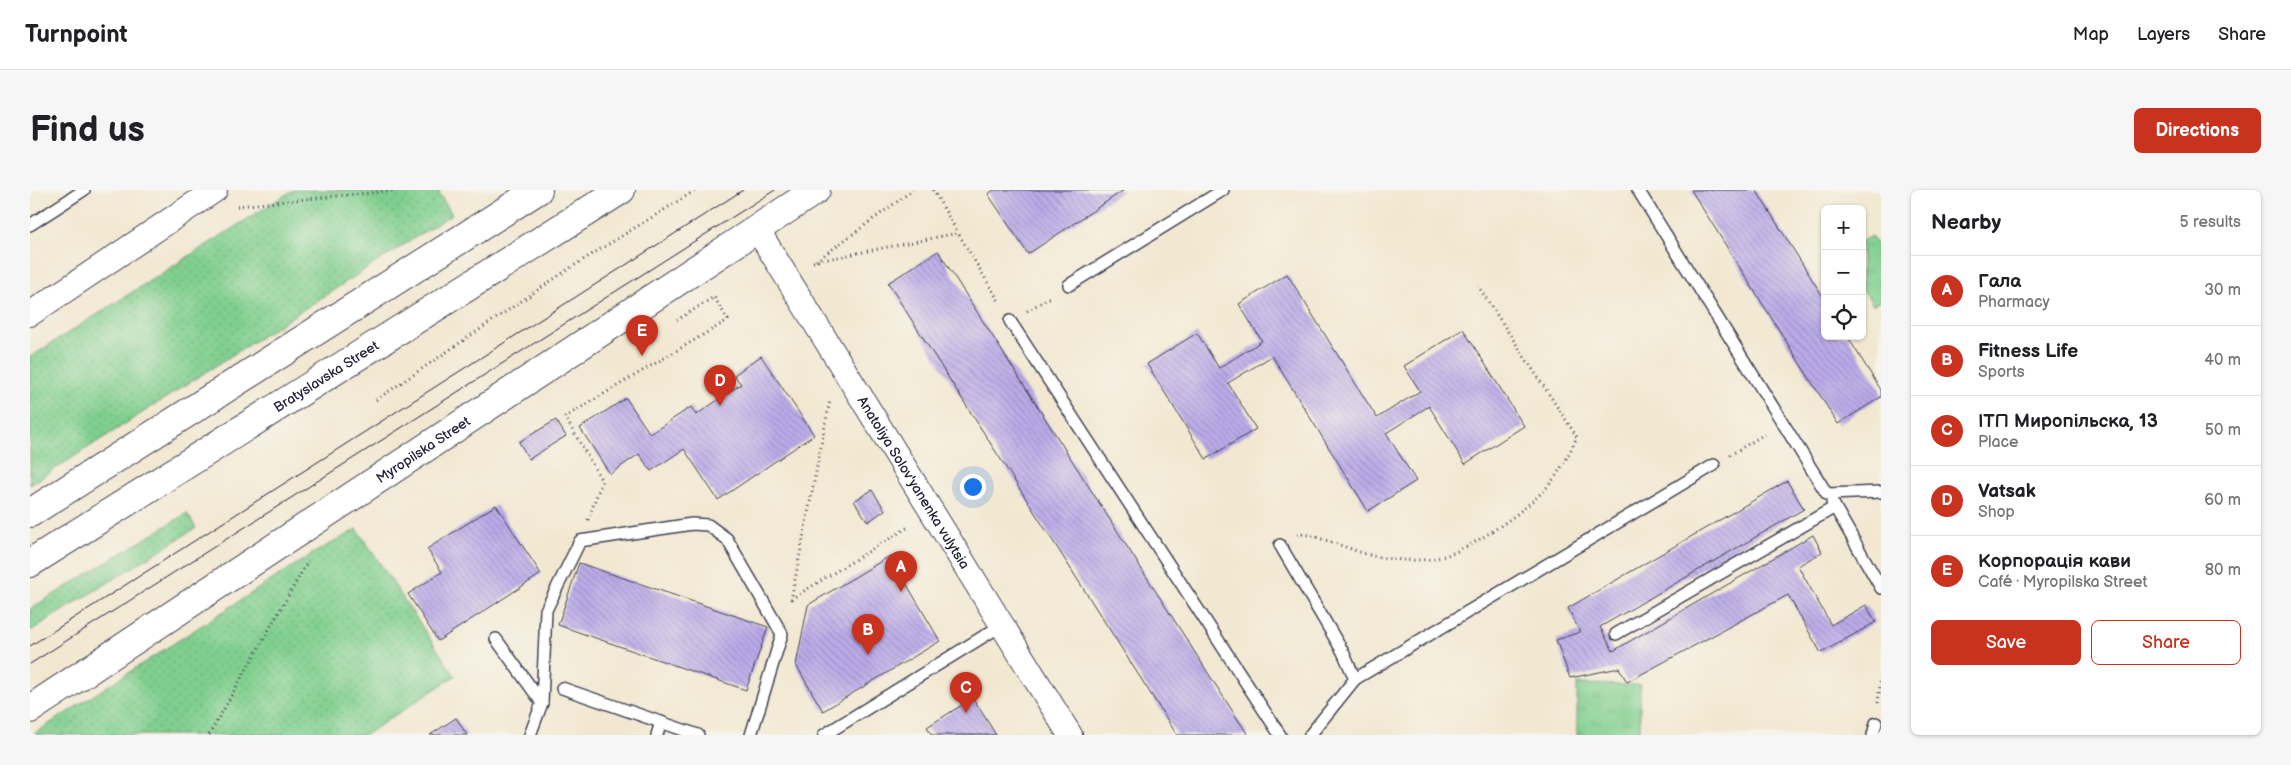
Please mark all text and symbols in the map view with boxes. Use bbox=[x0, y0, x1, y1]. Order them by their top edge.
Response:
text: Turnpoint bbox=[25, 20, 128, 49]
text: Map bbox=[2073, 24, 2109, 45]
text: Layers bbox=[2137, 24, 2190, 45]
text: Share bbox=[2218, 24, 2266, 45]
button: Directions bbox=[2134, 108, 2261, 153]
text: Find us bbox=[30, 109, 145, 152]
map controls bbox=[1821, 205, 1866, 340]
button: + bbox=[1821, 205, 1866, 250]
text: Nearby bbox=[1931, 210, 2001, 235]
text: 5 results bbox=[2179, 213, 2241, 232]
button: − bbox=[1821, 250, 1866, 295]
text: Гала bbox=[1978, 270, 2021, 293]
text: A bbox=[1942, 281, 1952, 300]
text: 30 m bbox=[2204, 281, 2241, 300]
text: Pharmacy bbox=[1978, 293, 2050, 312]
button: locate bbox=[1821, 295, 1866, 340]
pin: E bbox=[626, 315, 658, 356]
street label: Bratyslavska Street bbox=[271, 337, 383, 416]
text: Fitness Life bbox=[1978, 340, 2078, 363]
text: B bbox=[1941, 351, 1953, 370]
text: 40 m bbox=[2204, 351, 2241, 370]
text: Sports bbox=[1978, 363, 2025, 382]
pin: D bbox=[704, 365, 736, 406]
street label: Anatoliya Solov'yanenka vulytsia bbox=[853, 393, 973, 571]
text: ІТП Миропільска, 13 bbox=[1978, 410, 2158, 433]
street label: Myropilska Street bbox=[373, 412, 474, 487]
text: C bbox=[1941, 421, 1953, 440]
text: 50 m bbox=[2205, 421, 2241, 440]
text: Place bbox=[1978, 433, 2019, 452]
your location bbox=[960, 474, 986, 500]
text: Vatsak bbox=[1978, 480, 2036, 503]
text: D bbox=[1941, 491, 1953, 510]
text: 60 m bbox=[2204, 491, 2241, 510]
text: Shop bbox=[1978, 503, 2015, 522]
text: Корпорація кави bbox=[1978, 550, 2131, 573]
pin: A bbox=[885, 551, 917, 592]
text: E bbox=[1942, 561, 1952, 580]
text: 80 m bbox=[2205, 561, 2241, 580]
text: Café · Myropilska Street bbox=[1978, 573, 2148, 592]
pin: B bbox=[852, 614, 884, 655]
button: Save bbox=[1931, 620, 2081, 665]
button: Share bbox=[2091, 620, 2241, 665]
pin: C bbox=[950, 672, 982, 713]

